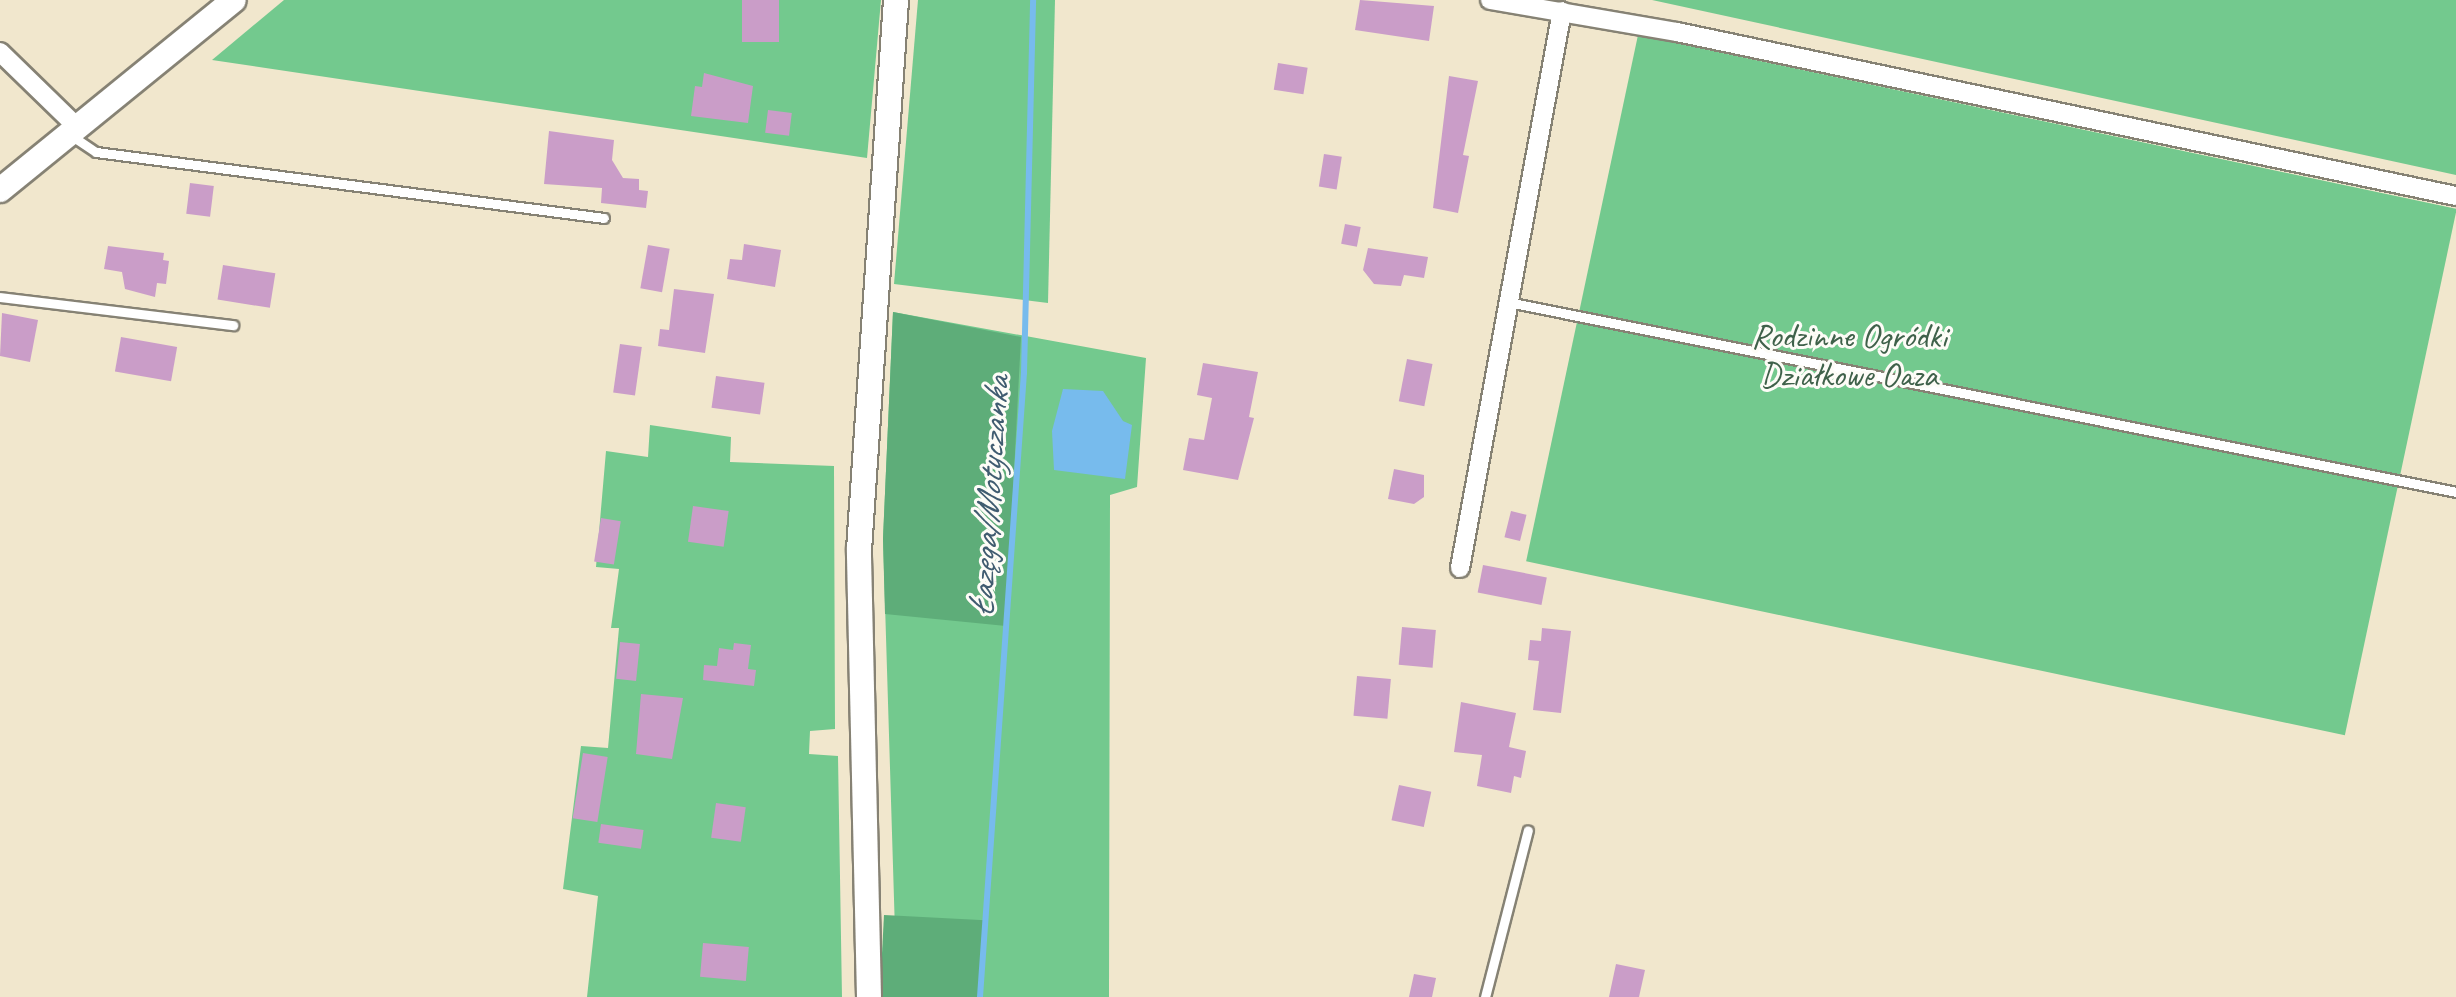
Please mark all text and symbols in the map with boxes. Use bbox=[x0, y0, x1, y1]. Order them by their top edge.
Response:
park label: Rodzinne Ogródki Działkowe Oaza bbox=[1751, 315, 1947, 394]
water label: Łazęga/Motyczanka bbox=[959, 375, 1019, 619]

